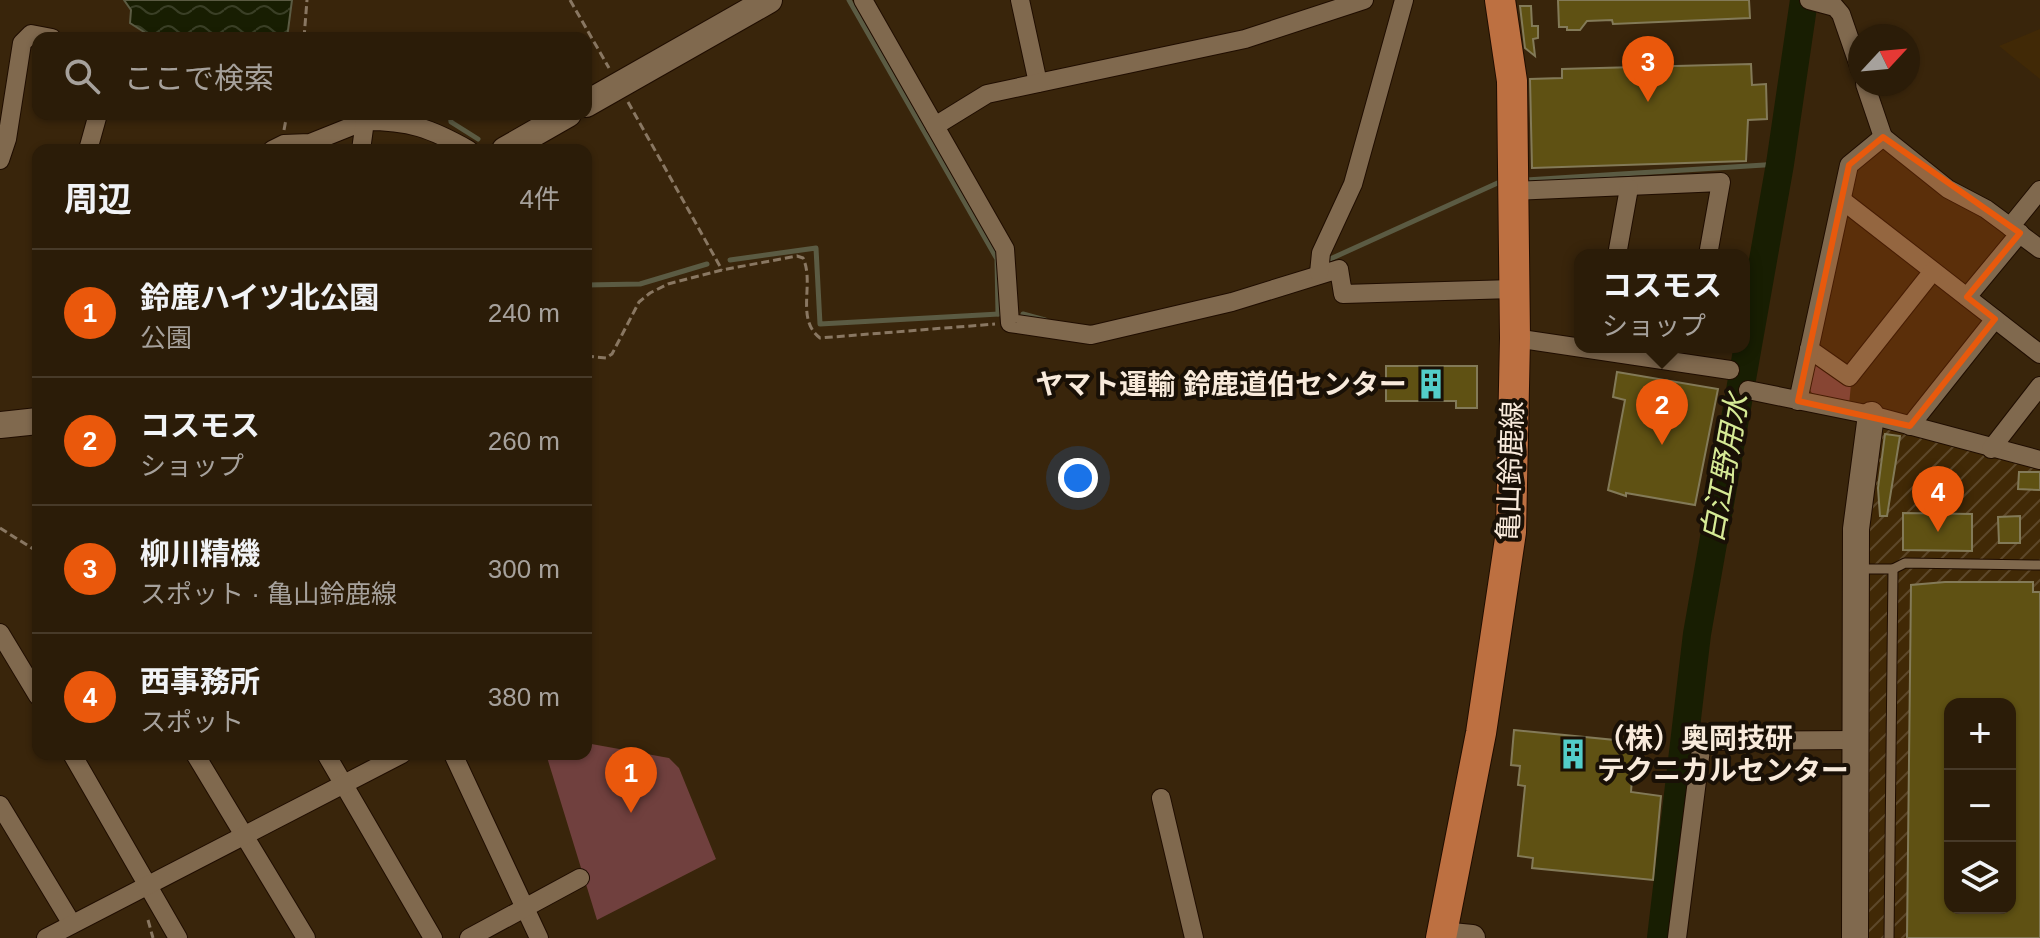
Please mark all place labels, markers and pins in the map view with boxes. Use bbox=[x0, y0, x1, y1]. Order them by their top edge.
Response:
pin: 3 bbox=[1622, 36, 1674, 102]
building icon: ヤマト運輸 鈴鹿道伯センター bbox=[1414, 367, 1448, 401]
place label: ヤマト運輸 鈴鹿道伯センター bbox=[1035, 369, 1407, 400]
pin: 2 bbox=[1636, 379, 1688, 445]
pin: 4 bbox=[1912, 466, 1964, 532]
place label: （株）奥岡技研 テクニカルセンター bbox=[1597, 723, 1849, 786]
building icon: （株）奥岡技研 テクニカルセンター bbox=[1556, 737, 1590, 771]
pin: 1 bbox=[605, 747, 657, 813]

